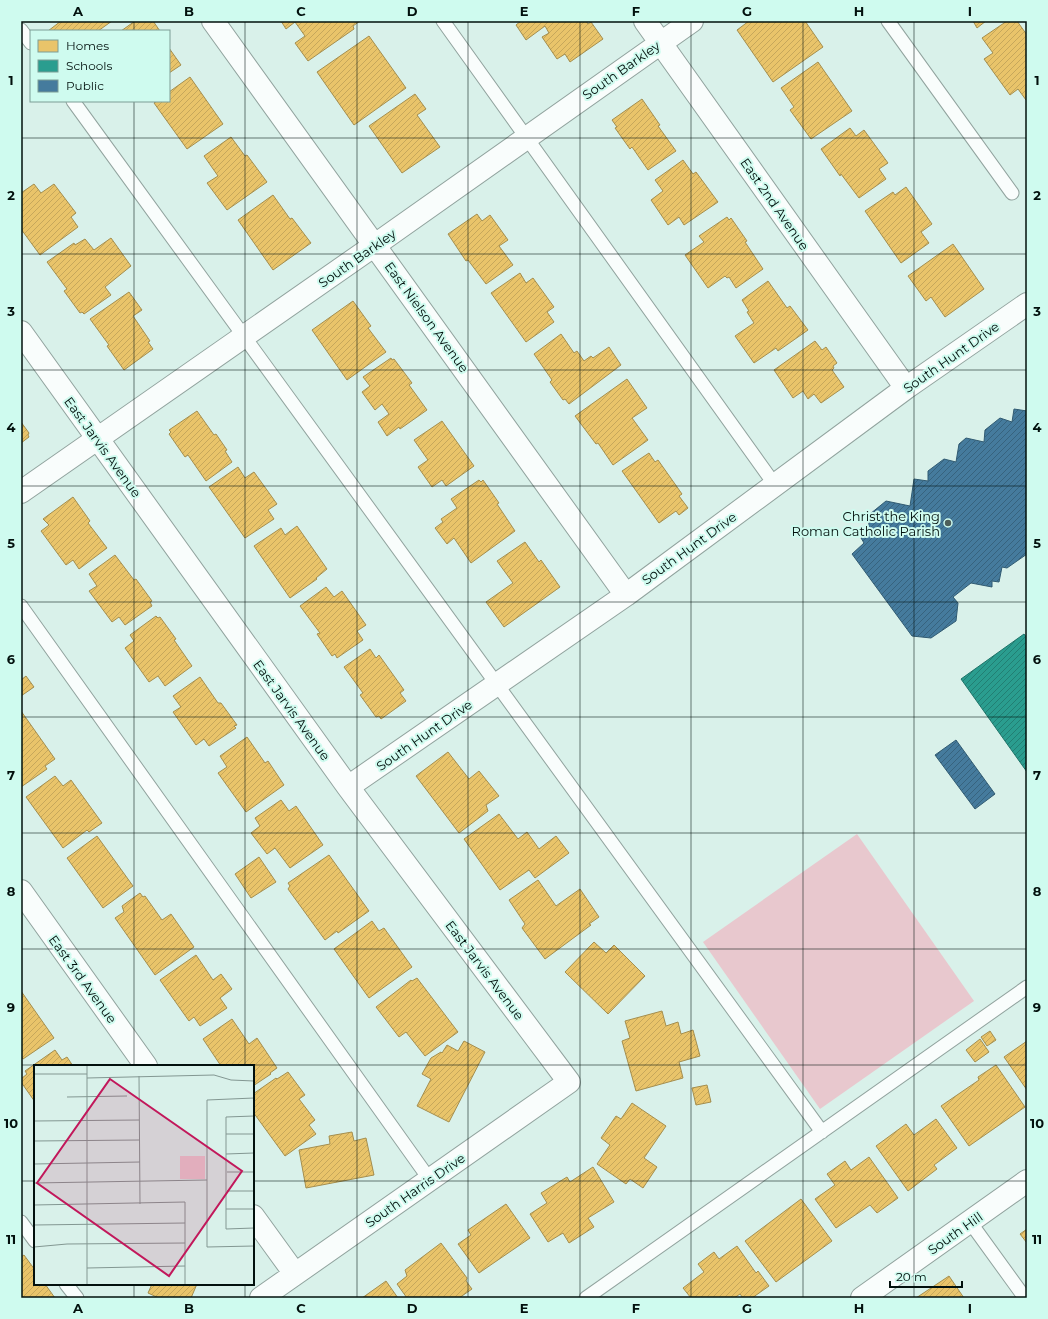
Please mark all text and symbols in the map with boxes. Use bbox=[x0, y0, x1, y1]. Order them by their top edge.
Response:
text: A bbox=[72, 3, 84, 19]
text: B bbox=[184, 3, 194, 19]
text: C bbox=[296, 3, 306, 19]
text: D bbox=[407, 3, 418, 19]
text: E bbox=[520, 3, 529, 19]
text: F bbox=[632, 3, 640, 19]
text: G bbox=[742, 3, 752, 19]
text: H bbox=[854, 3, 864, 19]
text: I bbox=[968, 3, 972, 19]
legend bbox=[30, 30, 170, 102]
street label: South Barkley bbox=[579, 37, 664, 103]
text: Homes bbox=[66, 38, 109, 53]
text: Schools bbox=[66, 58, 112, 73]
text: 1 bbox=[8, 72, 14, 88]
text: 1 bbox=[1034, 72, 1040, 88]
text: Public bbox=[66, 78, 104, 93]
street label: East 2nd Avenue bbox=[737, 155, 813, 253]
text: 2 bbox=[7, 187, 15, 203]
text: 2 bbox=[1033, 187, 1041, 203]
street label: South Barkley bbox=[315, 225, 400, 291]
street label: East Nielson Avenue bbox=[382, 259, 472, 375]
text: 3 bbox=[6, 303, 15, 319]
text: 3 bbox=[1032, 303, 1041, 319]
street label: South Hunt Drive bbox=[900, 318, 1002, 396]
street label: East Jarvis Avenue bbox=[61, 394, 145, 500]
text: 4 bbox=[7, 419, 16, 435]
text: 4 bbox=[1033, 419, 1042, 435]
street label: South Hunt Drive bbox=[639, 508, 740, 588]
place label: Christ the King Roman Catholic Parish bbox=[792, 508, 940, 539]
marker: Christ the King Roman Catholic Parish bbox=[943, 518, 953, 528]
text: 5 bbox=[7, 535, 15, 551]
text: 5 bbox=[1033, 535, 1041, 551]
text: 6 bbox=[7, 651, 16, 667]
text: 6 bbox=[1033, 651, 1042, 667]
street label: East Jarvis Avenue bbox=[250, 657, 334, 763]
street label: South Hunt Drive bbox=[373, 696, 475, 774]
text: 7 bbox=[7, 767, 15, 783]
text: 7 bbox=[1033, 767, 1041, 783]
text: 8 bbox=[7, 883, 16, 899]
text: 8 bbox=[1033, 883, 1042, 899]
street label: East Jarvis Avenue bbox=[442, 917, 528, 1023]
street label: East 3rd Avenue bbox=[46, 932, 120, 1026]
text: 9 bbox=[7, 999, 15, 1015]
text: 9 bbox=[1033, 999, 1041, 1015]
inset map bbox=[34, 1065, 254, 1285]
text: 10 bbox=[4, 1115, 18, 1131]
text: 10 bbox=[1030, 1115, 1044, 1131]
street label: South Harris Drive bbox=[362, 1149, 468, 1230]
street label: South Hill bbox=[924, 1208, 986, 1258]
text: 11 bbox=[6, 1231, 16, 1247]
text: 11 bbox=[1032, 1231, 1042, 1247]
scale bar bbox=[890, 1263, 962, 1289]
text: 20 m bbox=[896, 1269, 927, 1284]
text: A bbox=[72, 1300, 84, 1316]
text: B bbox=[184, 1300, 194, 1316]
text: C bbox=[296, 1300, 306, 1316]
text: D bbox=[407, 1300, 418, 1316]
text: E bbox=[520, 1300, 529, 1316]
text: F bbox=[632, 1300, 640, 1316]
text: G bbox=[742, 1300, 752, 1316]
text: H bbox=[854, 1300, 864, 1316]
text: I bbox=[968, 1300, 972, 1316]

